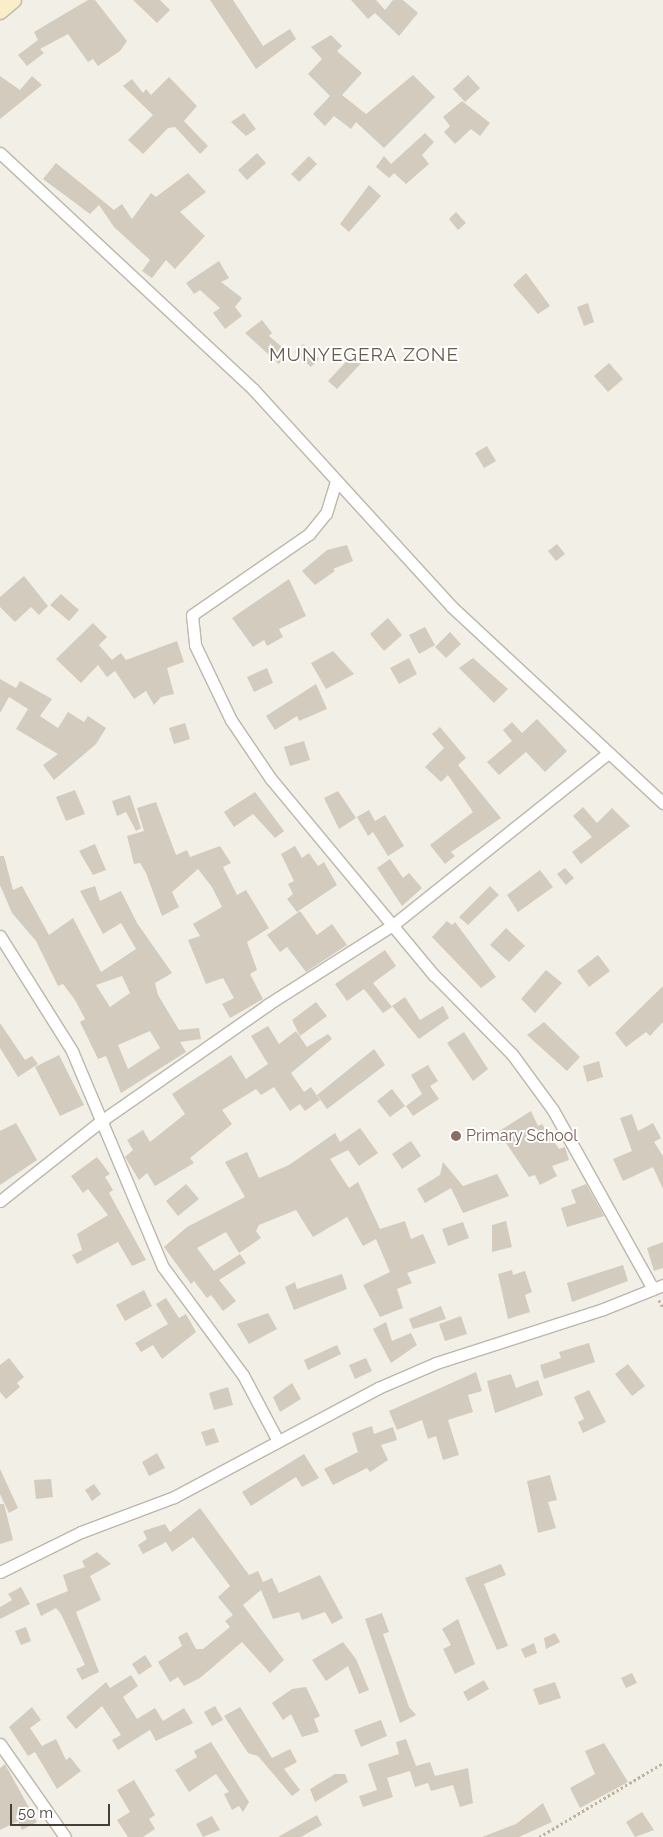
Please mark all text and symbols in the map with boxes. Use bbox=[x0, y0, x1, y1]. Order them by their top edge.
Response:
district label: MUNYEGERA ZONE bbox=[267, 344, 461, 366]
place label: Primary School bbox=[466, 1126, 578, 1146]
marker: Primary School bbox=[450, 1130, 462, 1142]
scale bar bbox=[12, 1794, 112, 1826]
text: 50 m bbox=[18, 1804, 53, 1822]

